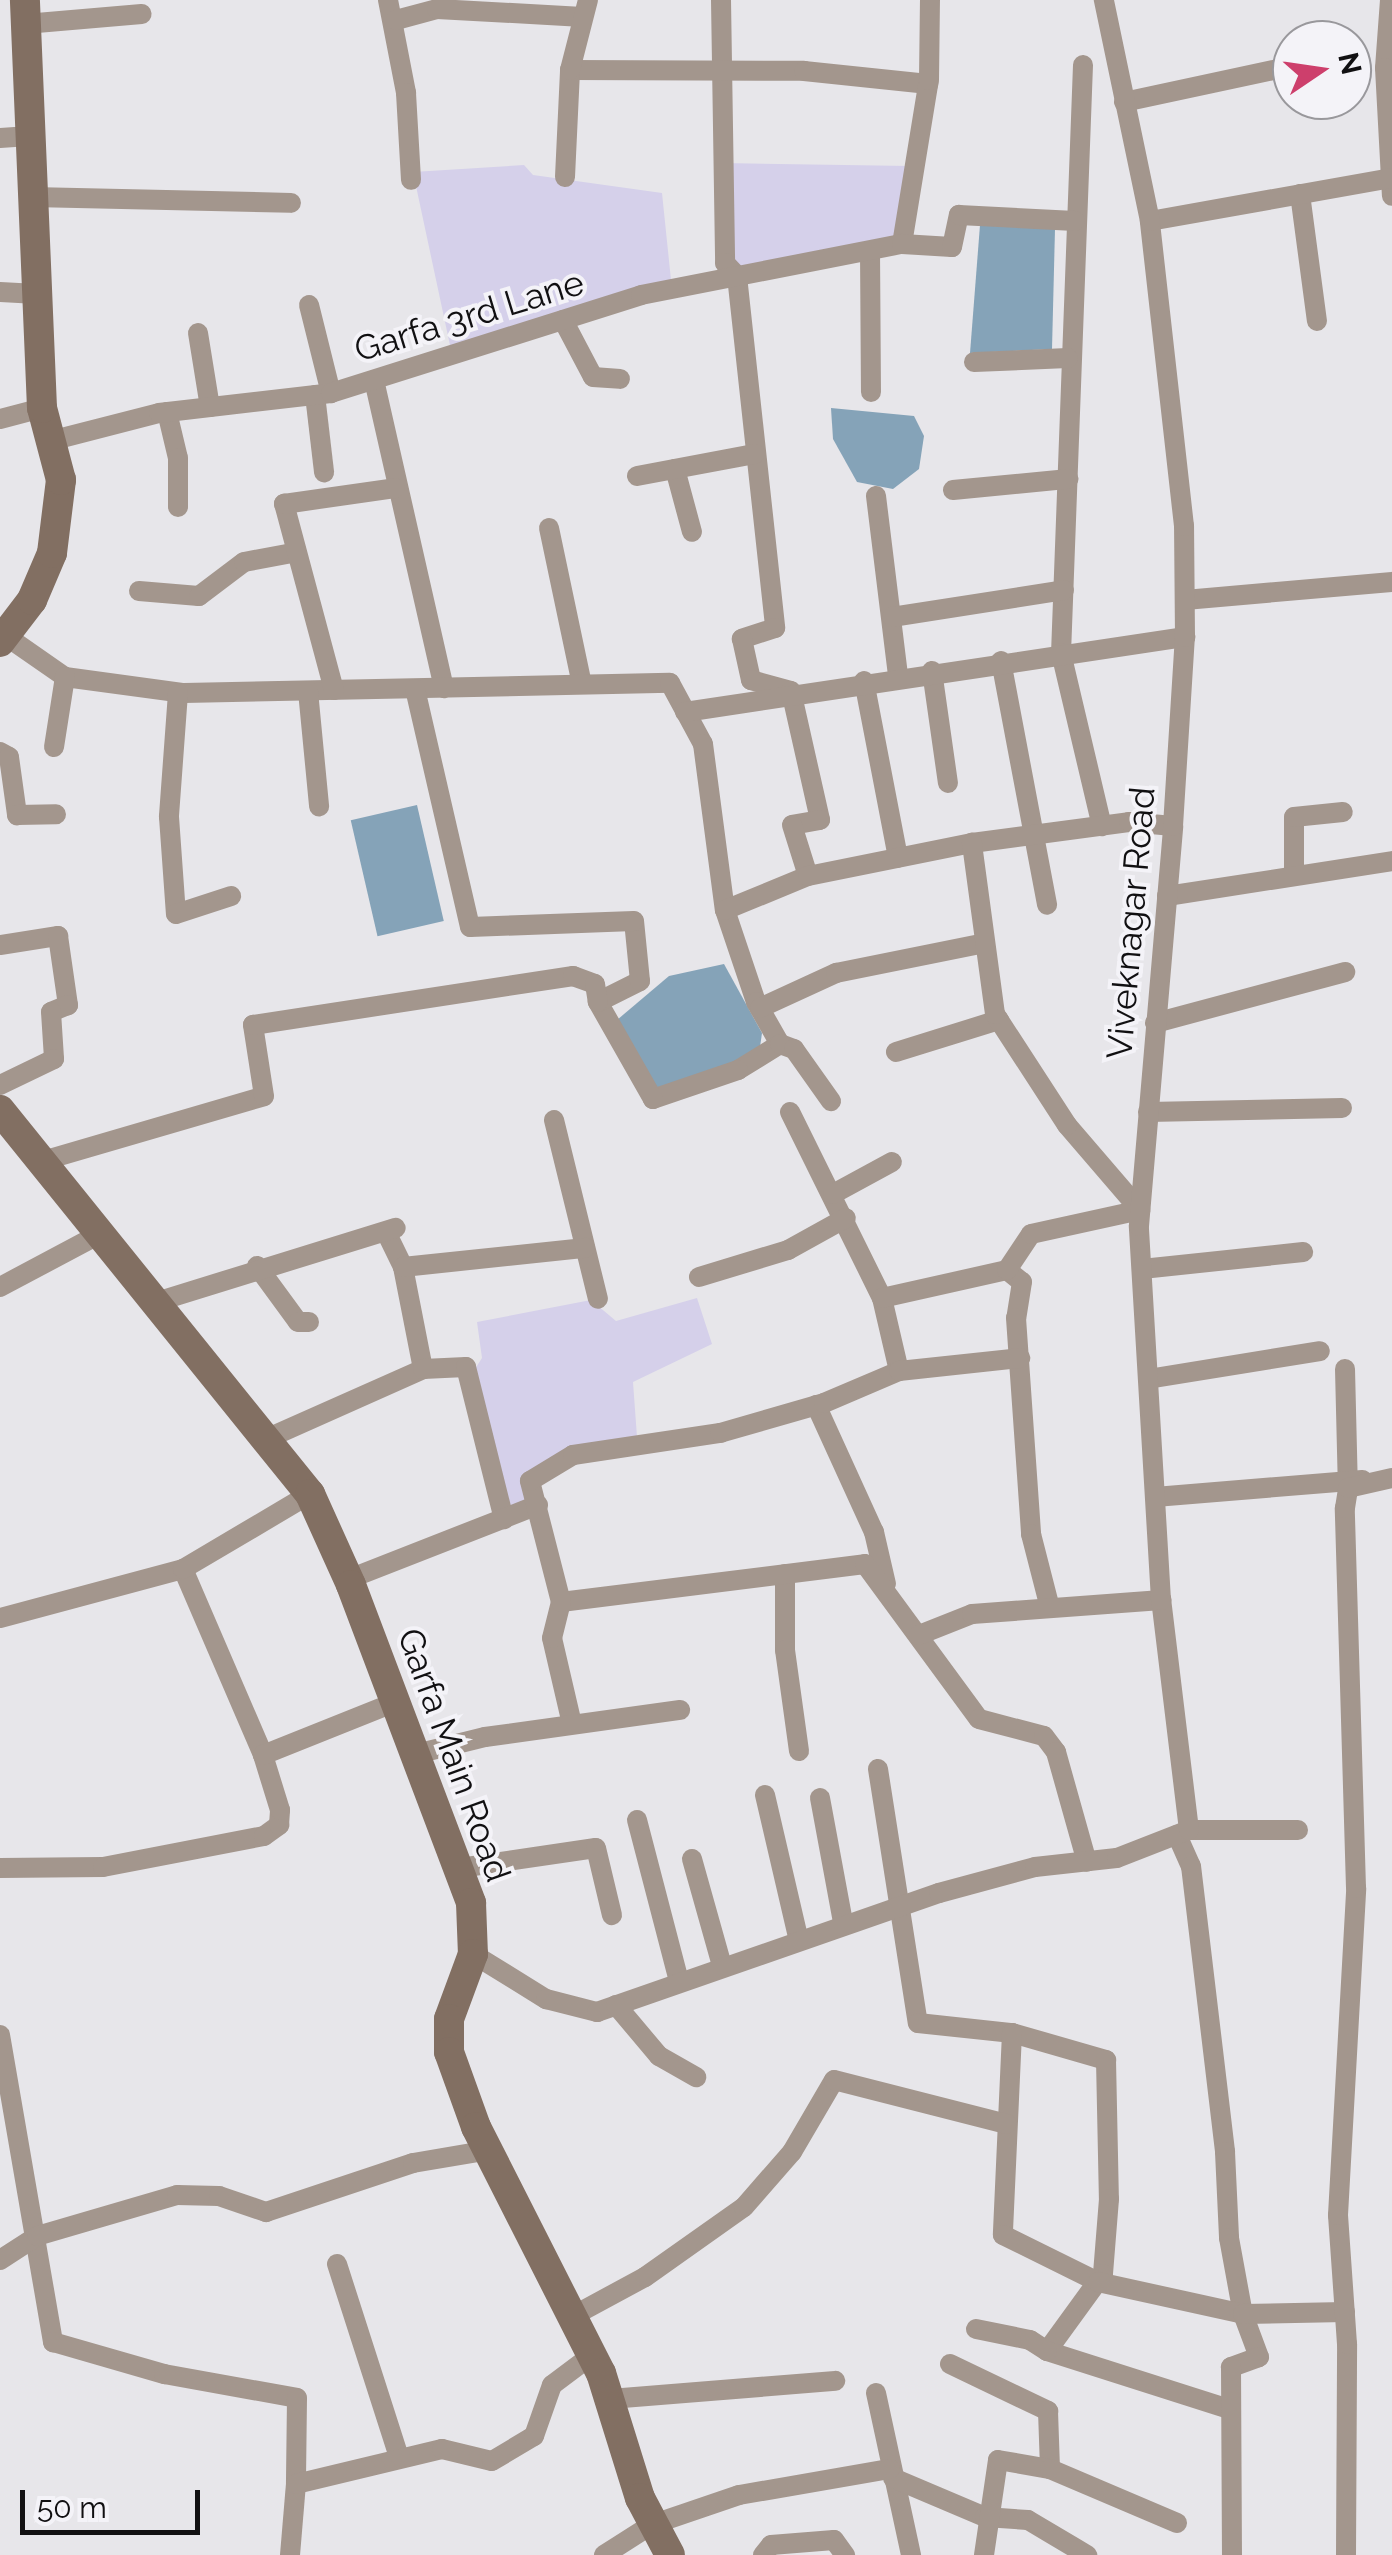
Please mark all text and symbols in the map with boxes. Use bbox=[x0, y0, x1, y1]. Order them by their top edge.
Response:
north arrow bbox=[1272, 20, 1372, 120]
text: N bbox=[1331, 49, 1368, 78]
street label: Garfa 3rd Lane bbox=[349, 261, 589, 371]
street label: Viveknagar Road bbox=[1098, 785, 1164, 1061]
street label: Garfa Main Road bbox=[389, 1623, 519, 1887]
scale bar bbox=[25, 2470, 205, 2532]
text: 50 m bbox=[37, 2490, 107, 2525]

